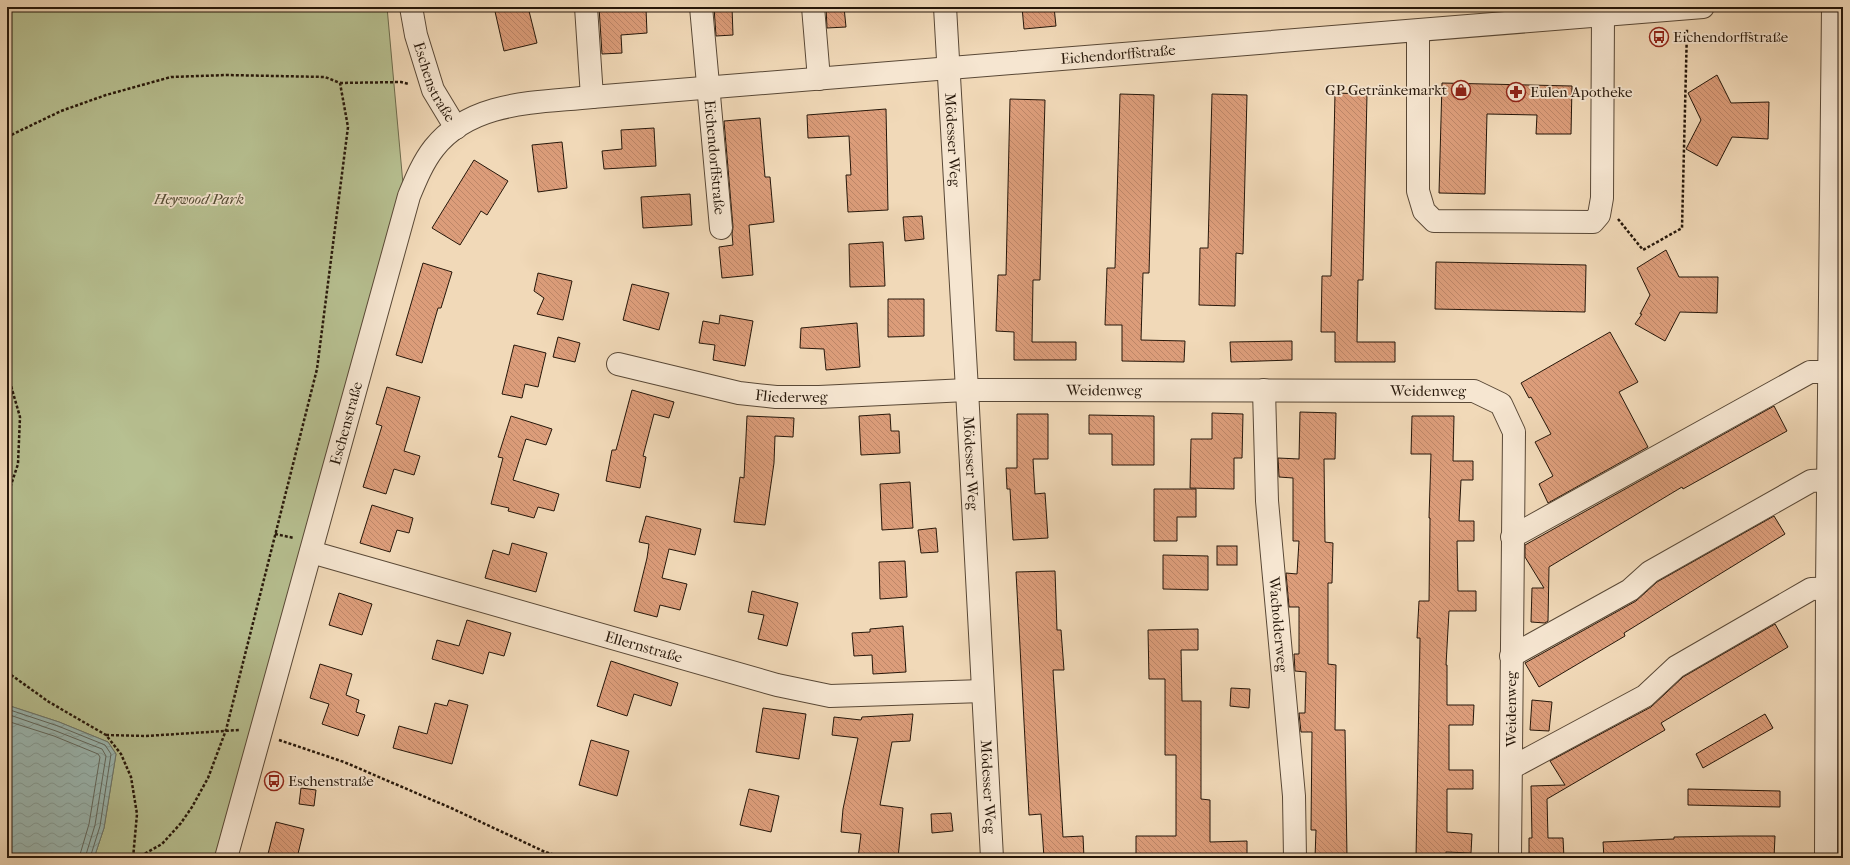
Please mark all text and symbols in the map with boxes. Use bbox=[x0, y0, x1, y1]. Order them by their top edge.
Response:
bus stop icon: Eichendorffstraße bbox=[1648, 26, 1670, 48]
place label: Eichendorffstraße bbox=[1673, 28, 1789, 46]
street label: Eschenstraße bbox=[410, 40, 460, 126]
street label: Eichendorffstraße bbox=[1060, 41, 1177, 68]
shop icon: GP Getränkemarkt bbox=[1450, 79, 1472, 101]
place label: GP Getränkemarkt bbox=[1325, 81, 1448, 99]
pharmacy icon: Eulen Apotheke bbox=[1505, 81, 1527, 103]
place label: Eulen Apotheke bbox=[1530, 83, 1633, 101]
street label: Mödesser Weg bbox=[941, 92, 964, 188]
street label: Eichendorffstraße bbox=[700, 99, 729, 216]
park label: Heywood Park bbox=[153, 190, 244, 208]
street label: Eschenstraße bbox=[326, 379, 366, 467]
street label: Weidenweg bbox=[1065, 381, 1143, 399]
street label: Weidenweg bbox=[1389, 382, 1467, 400]
street label: Fliederweg bbox=[754, 386, 829, 406]
street label: Mödesser Weg bbox=[959, 416, 982, 512]
street label: Wacholderweg bbox=[1265, 575, 1292, 674]
street label: Ellernstraße bbox=[603, 627, 685, 667]
street label: Weidenweg bbox=[1502, 670, 1520, 748]
street label: Mödesser Weg bbox=[977, 739, 1000, 835]
bus stop icon: Eschenstraße bbox=[263, 770, 285, 792]
place label: Eschenstraße bbox=[288, 772, 374, 790]

